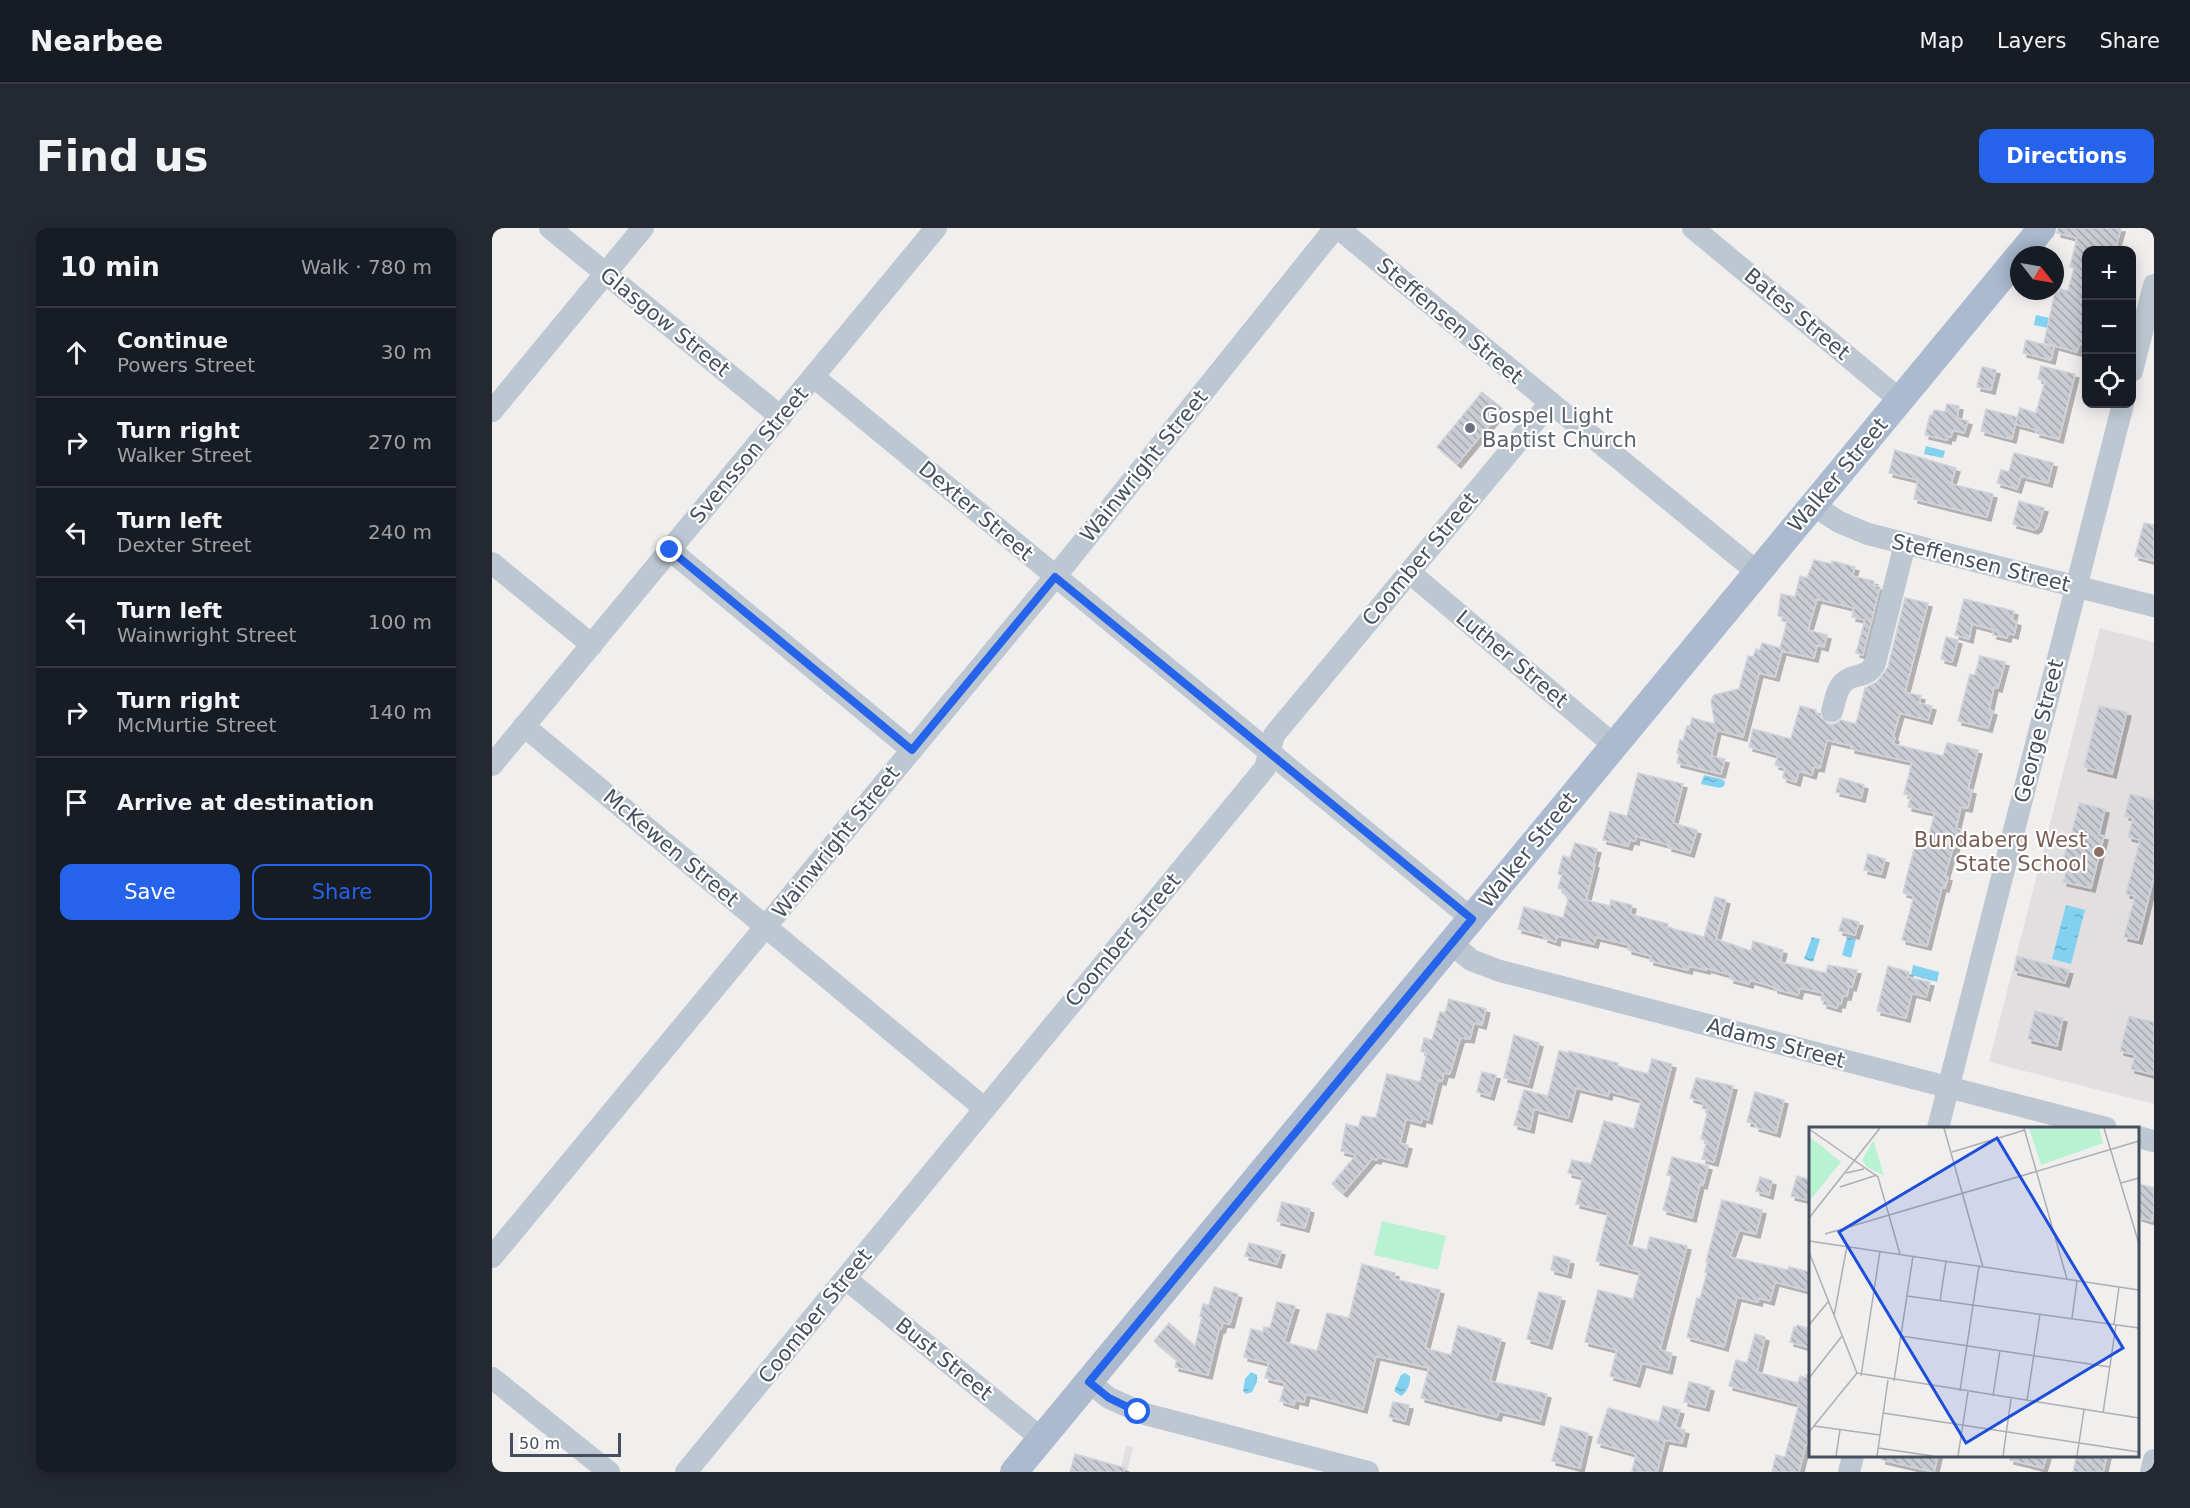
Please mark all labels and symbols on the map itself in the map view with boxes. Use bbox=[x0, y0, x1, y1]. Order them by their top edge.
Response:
north arrow bbox=[2010, 246, 2064, 300]
street label: Steffensen Street bbox=[1372, 253, 1528, 389]
street label: Glasgow Street bbox=[595, 262, 735, 382]
street label: Bates Street bbox=[1740, 263, 1854, 365]
street label: Svensson Street bbox=[685, 382, 813, 528]
street label: Wainwright Street bbox=[1075, 385, 1213, 547]
place label: Gospel Light Baptist Church bbox=[1482, 404, 1637, 452]
street label: Walker Street bbox=[1783, 413, 1893, 537]
marker: Gospel Light Baptist Church bbox=[1463, 421, 1477, 435]
street label: Dexter Street bbox=[914, 456, 1038, 566]
street label: Coomber Street bbox=[1357, 488, 1483, 630]
street label: Steffensen Street bbox=[1889, 529, 2073, 597]
route end bbox=[656, 536, 682, 562]
street label: Luther Street bbox=[1451, 605, 1573, 713]
street label: George Street bbox=[2010, 657, 2068, 805]
street label: Wainwright Street bbox=[767, 761, 905, 923]
street label: McKewen Street bbox=[598, 784, 744, 912]
street label: Walker Street bbox=[1474, 787, 1582, 913]
place label: Bundaberg West State School bbox=[1914, 828, 2087, 876]
marker: Bundaberg West State School bbox=[2092, 845, 2106, 859]
street label: Coomber Street bbox=[1060, 869, 1186, 1011]
street label: Adams Street bbox=[1704, 1013, 1848, 1073]
inset map bbox=[1809, 1127, 2139, 1457]
street label: Coomber Street bbox=[753, 1244, 877, 1388]
street label: Bust Street bbox=[891, 1313, 997, 1405]
route start bbox=[1124, 1398, 1150, 1424]
scale bar bbox=[510, 1430, 621, 1458]

